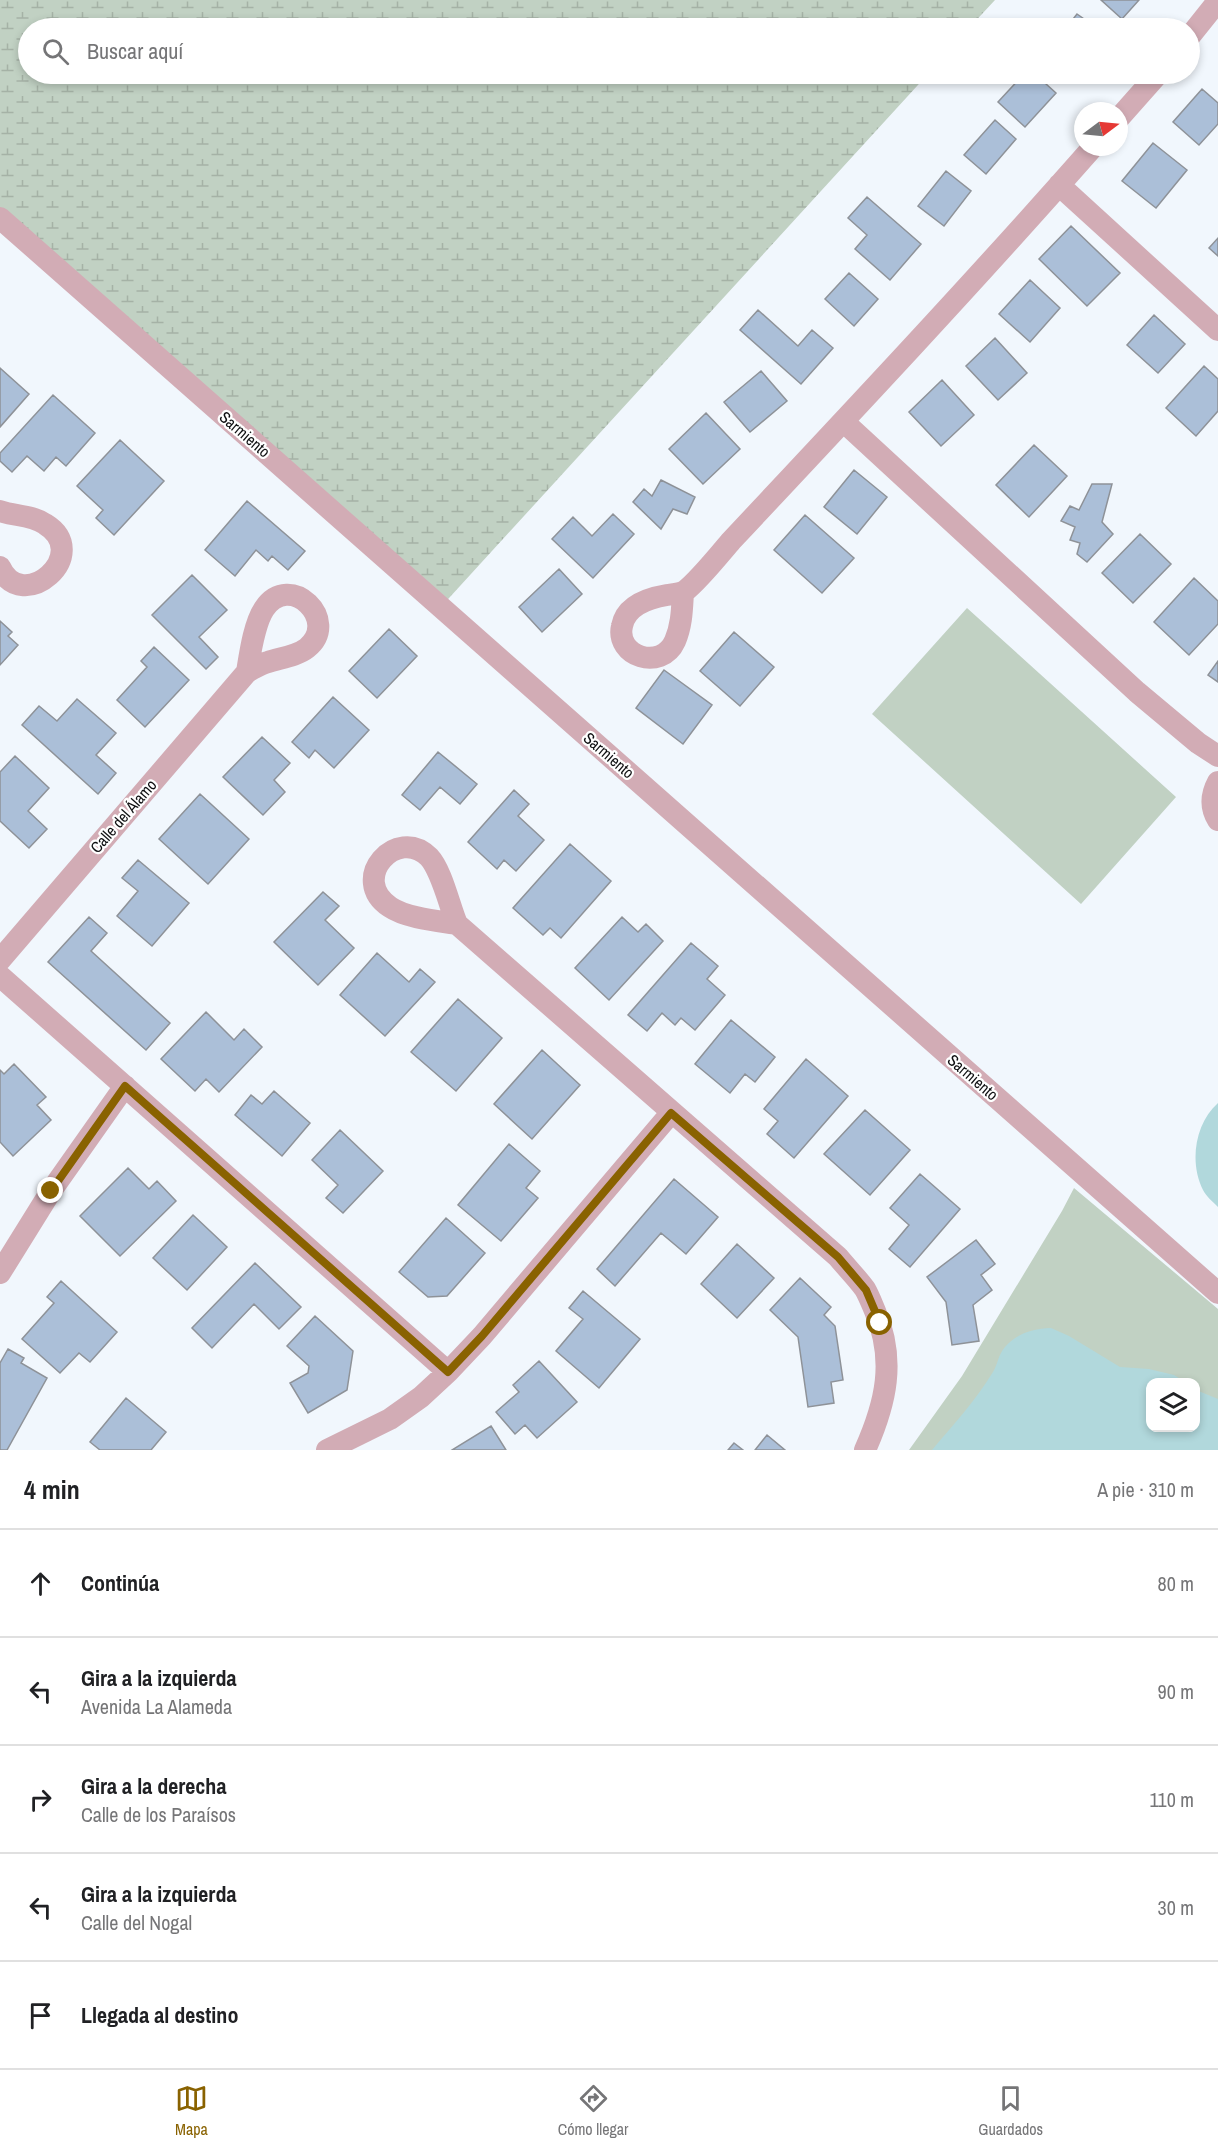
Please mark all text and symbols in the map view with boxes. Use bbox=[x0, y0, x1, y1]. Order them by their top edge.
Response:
search box bbox=[18, 18, 1200, 84]
icon: search bbox=[39, 35, 72, 68]
text: Buscar aquí bbox=[87, 36, 183, 66]
north arrow bbox=[1074, 102, 1128, 156]
street label: Sarmiento bbox=[215, 406, 275, 462]
street label: Sarmiento bbox=[579, 727, 639, 783]
street label: Calle del Álamo bbox=[85, 774, 161, 858]
street label: Sarmiento bbox=[943, 1049, 1003, 1105]
route end bbox=[37, 1177, 63, 1203]
route start bbox=[866, 1309, 892, 1335]
map controls bbox=[1146, 1378, 1200, 1432]
button: layers bbox=[1146, 1378, 1200, 1432]
text: 4 min bbox=[24, 1472, 80, 1507]
text: A pie · 310 m bbox=[1097, 1476, 1194, 1503]
icon: ahead bbox=[24, 1567, 57, 1600]
text: Continúa bbox=[81, 1568, 159, 1598]
text: 80 m bbox=[1158, 1570, 1194, 1597]
text: Gira a la izquierda bbox=[81, 1663, 236, 1693]
icon: left bbox=[24, 1675, 57, 1708]
text: 90 m bbox=[1158, 1678, 1194, 1705]
text: Avenida La Alameda bbox=[81, 1693, 232, 1720]
text: Gira a la derecha bbox=[81, 1771, 226, 1801]
icon: right bbox=[24, 1783, 57, 1816]
text: 110 m bbox=[1150, 1786, 1194, 1813]
text: Calle de los Paraísos bbox=[81, 1801, 236, 1828]
text: Gira a la izquierda bbox=[81, 1879, 236, 1909]
icon: left bbox=[24, 1891, 57, 1924]
text: 30 m bbox=[1158, 1894, 1194, 1921]
text: Calle del Nogal bbox=[81, 1909, 192, 1936]
icon: arrive bbox=[24, 1999, 57, 2032]
text: Llegada al destino bbox=[81, 2000, 238, 2030]
tab: Mapa bbox=[175, 2082, 208, 2140]
tab: Cómo llegar bbox=[558, 2082, 628, 2140]
tab: Guardados bbox=[978, 2082, 1043, 2140]

